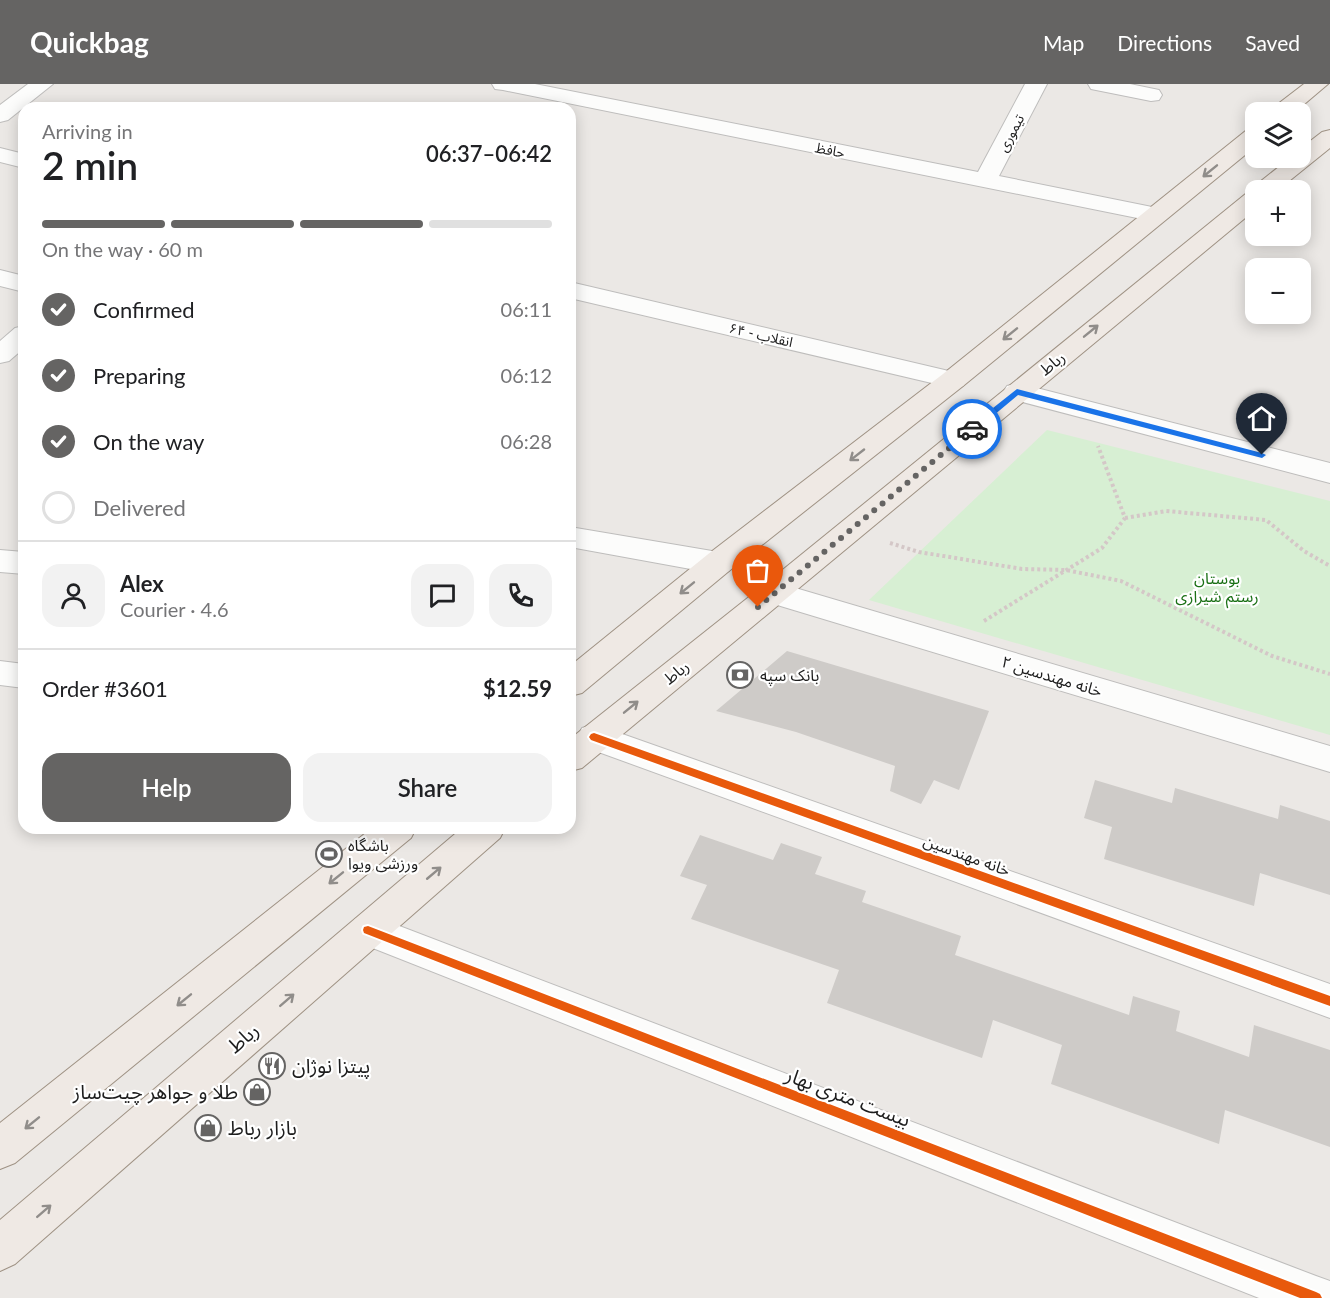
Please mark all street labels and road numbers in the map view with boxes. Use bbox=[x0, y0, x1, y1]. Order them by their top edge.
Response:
street label: تیموری bbox=[994, 111, 1028, 155]
street label: حافظ bbox=[814, 138, 847, 161]
street label: انقلاب - ۶۴ bbox=[728, 319, 795, 350]
street label: رباط bbox=[1035, 347, 1069, 379]
street label: خانه مهندسین ۲ bbox=[999, 651, 1105, 701]
street label: رباط bbox=[659, 656, 693, 688]
street label: خانه مهندسین bbox=[921, 830, 1013, 880]
street label: رباط bbox=[222, 1017, 264, 1058]
street label: بیست متری بهار bbox=[781, 1061, 914, 1132]

